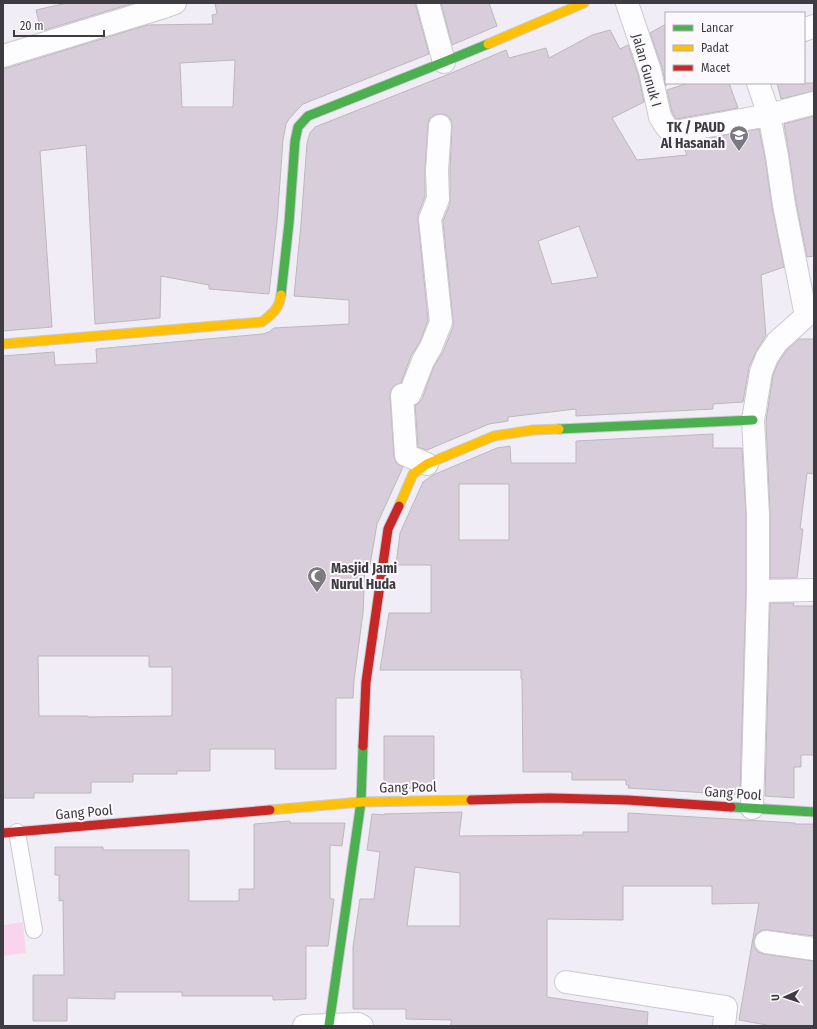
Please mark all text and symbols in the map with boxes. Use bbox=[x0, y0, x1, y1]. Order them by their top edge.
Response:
scale bar bbox=[14, 12, 104, 38]
legend bbox=[665, 12, 805, 84]
text: 20 m bbox=[20, 19, 44, 33]
text: Lancar bbox=[701, 21, 734, 35]
street label: Jalan Gunuk I bbox=[628, 32, 665, 109]
text: Padat bbox=[701, 41, 729, 55]
text: Macet bbox=[701, 61, 730, 75]
place label: TK / PAUD Al Hasanah bbox=[660, 119, 725, 152]
school or university icon: TK / PAUD Al Hasanah bbox=[728, 124, 750, 152]
place label: Masjid Jami Nurul Huda bbox=[331, 560, 398, 593]
mosque icon: Masjid Jami Nurul Huda bbox=[306, 565, 328, 593]
street label: Gang Pool bbox=[379, 778, 437, 797]
street label: Gang Pool bbox=[704, 783, 763, 804]
street label: Gang Pool bbox=[55, 802, 114, 823]
north arrow bbox=[765, 977, 805, 1017]
text: U bbox=[769, 994, 782, 1001]

